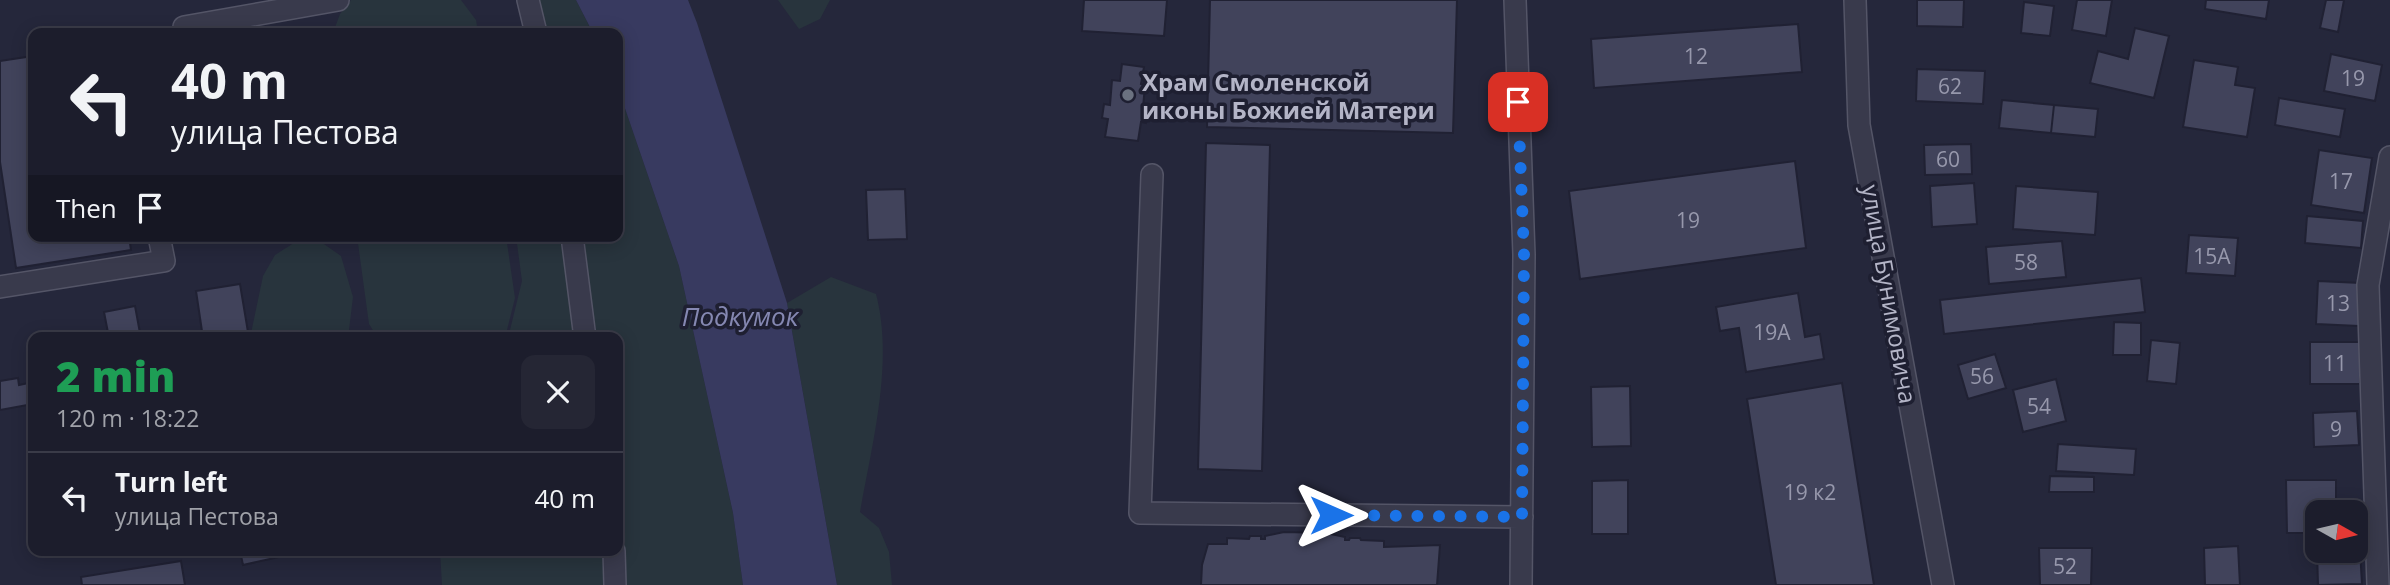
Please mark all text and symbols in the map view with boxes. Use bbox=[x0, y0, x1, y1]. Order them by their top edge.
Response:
house number: 12 bbox=[1684, 42, 1708, 70]
text: 40 m bbox=[171, 47, 288, 113]
icon: left bbox=[56, 56, 147, 147]
house number: 19 bbox=[2341, 64, 2365, 92]
place label: Храм Смоленской иконы Божией Матери bbox=[1142, 65, 1435, 126]
pin bbox=[1488, 72, 1548, 132]
house number: 62 bbox=[1938, 72, 1962, 100]
icon: arrive bbox=[1499, 83, 1537, 121]
marker: Храм Смоленской иконы Божией Матери bbox=[1120, 87, 1136, 103]
text: улица Пестова bbox=[171, 110, 399, 153]
house number: 60 bbox=[1936, 145, 1960, 173]
house number: 17 bbox=[2329, 167, 2353, 195]
street label: улица Бунимовича bbox=[1854, 182, 1926, 406]
icon: arrive bbox=[131, 189, 169, 227]
text: Then bbox=[56, 190, 117, 226]
house number: 19 bbox=[1676, 206, 1700, 234]
house number: 15А bbox=[2193, 242, 2231, 270]
house number: 58 bbox=[2014, 248, 2038, 276]
house number: 13 bbox=[2326, 289, 2350, 317]
water label: Подкумок bbox=[682, 298, 800, 334]
house number: 19А bbox=[1753, 318, 1791, 346]
text: 2 min bbox=[56, 347, 175, 404]
house number: 11 bbox=[2323, 349, 2347, 377]
button: close bbox=[521, 355, 595, 429]
house number: 56 bbox=[1970, 362, 1994, 390]
house number: 54 bbox=[2027, 392, 2051, 420]
text: 120 m · 18:22 bbox=[56, 402, 199, 434]
house number: 9 bbox=[2330, 415, 2342, 443]
text: Turn left bbox=[115, 464, 227, 500]
position arrow bbox=[1294, 478, 1368, 552]
house number: 19 к2 bbox=[1784, 478, 1836, 506]
icon: left bbox=[56, 479, 94, 517]
text: 40 m bbox=[534, 480, 595, 516]
text: улица Пестова bbox=[115, 500, 279, 532]
north arrow bbox=[2305, 500, 2368, 564]
map controls bbox=[2305, 500, 2368, 563]
house number: 52 bbox=[2053, 552, 2077, 580]

